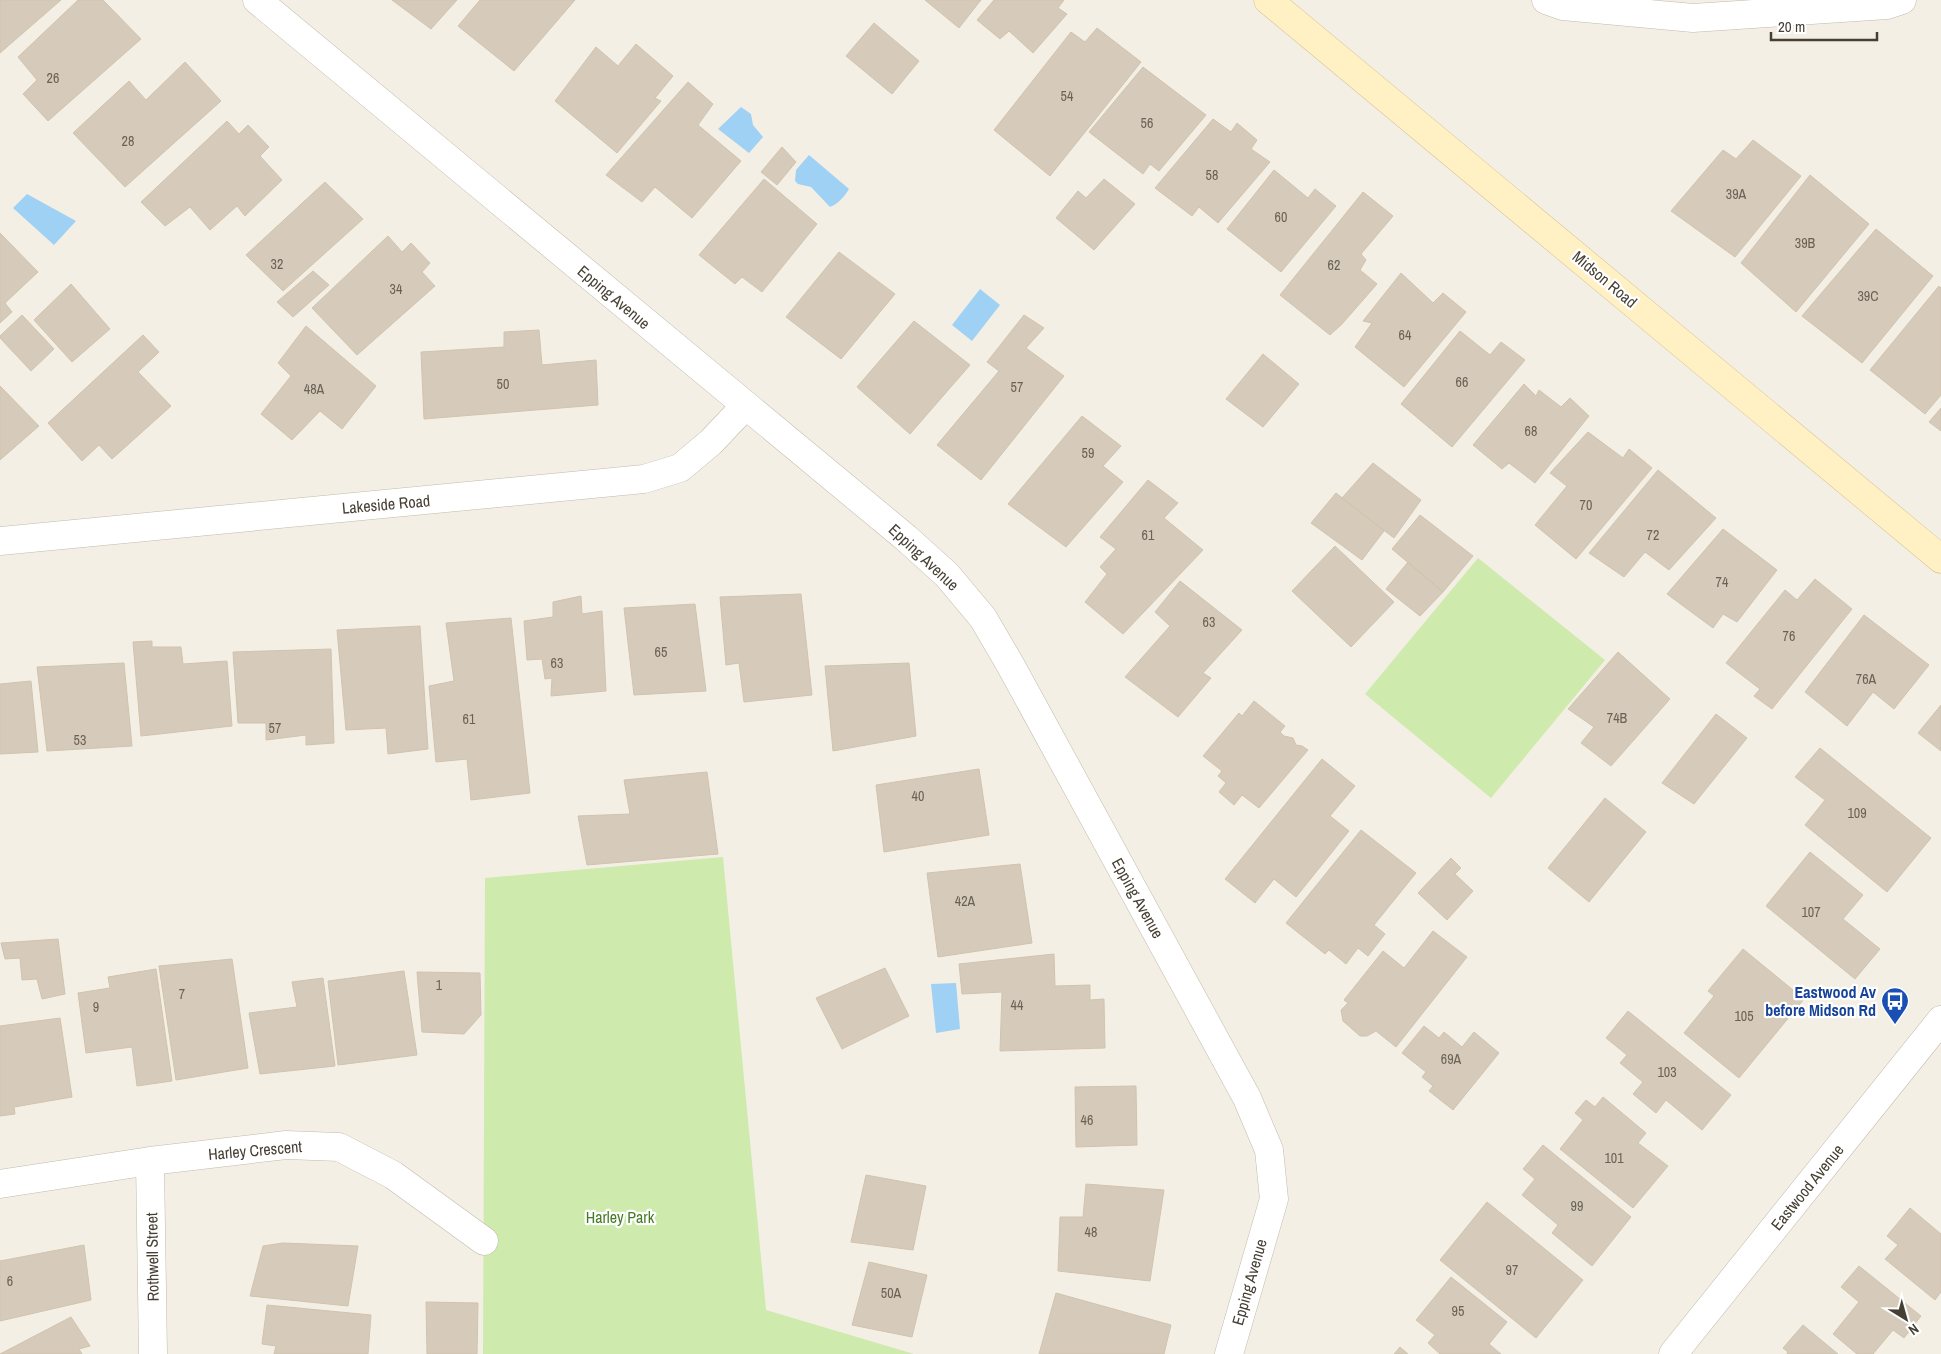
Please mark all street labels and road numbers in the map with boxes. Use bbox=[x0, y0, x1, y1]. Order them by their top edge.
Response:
street label: Midson Road bbox=[1568, 245, 1642, 313]
street label: Epping Avenue bbox=[573, 260, 655, 334]
street label: Lakeside Road bbox=[341, 489, 431, 519]
street label: Epping Avenue bbox=[884, 519, 964, 595]
street label: Epping Avenue bbox=[1107, 854, 1169, 942]
street label: Harley Crescent bbox=[207, 1135, 303, 1165]
street label: Eastwood Avenue bbox=[1765, 1139, 1849, 1235]
street label: Rothwell Street bbox=[140, 1212, 164, 1302]
street label: Epping Avenue bbox=[1226, 1236, 1272, 1328]

